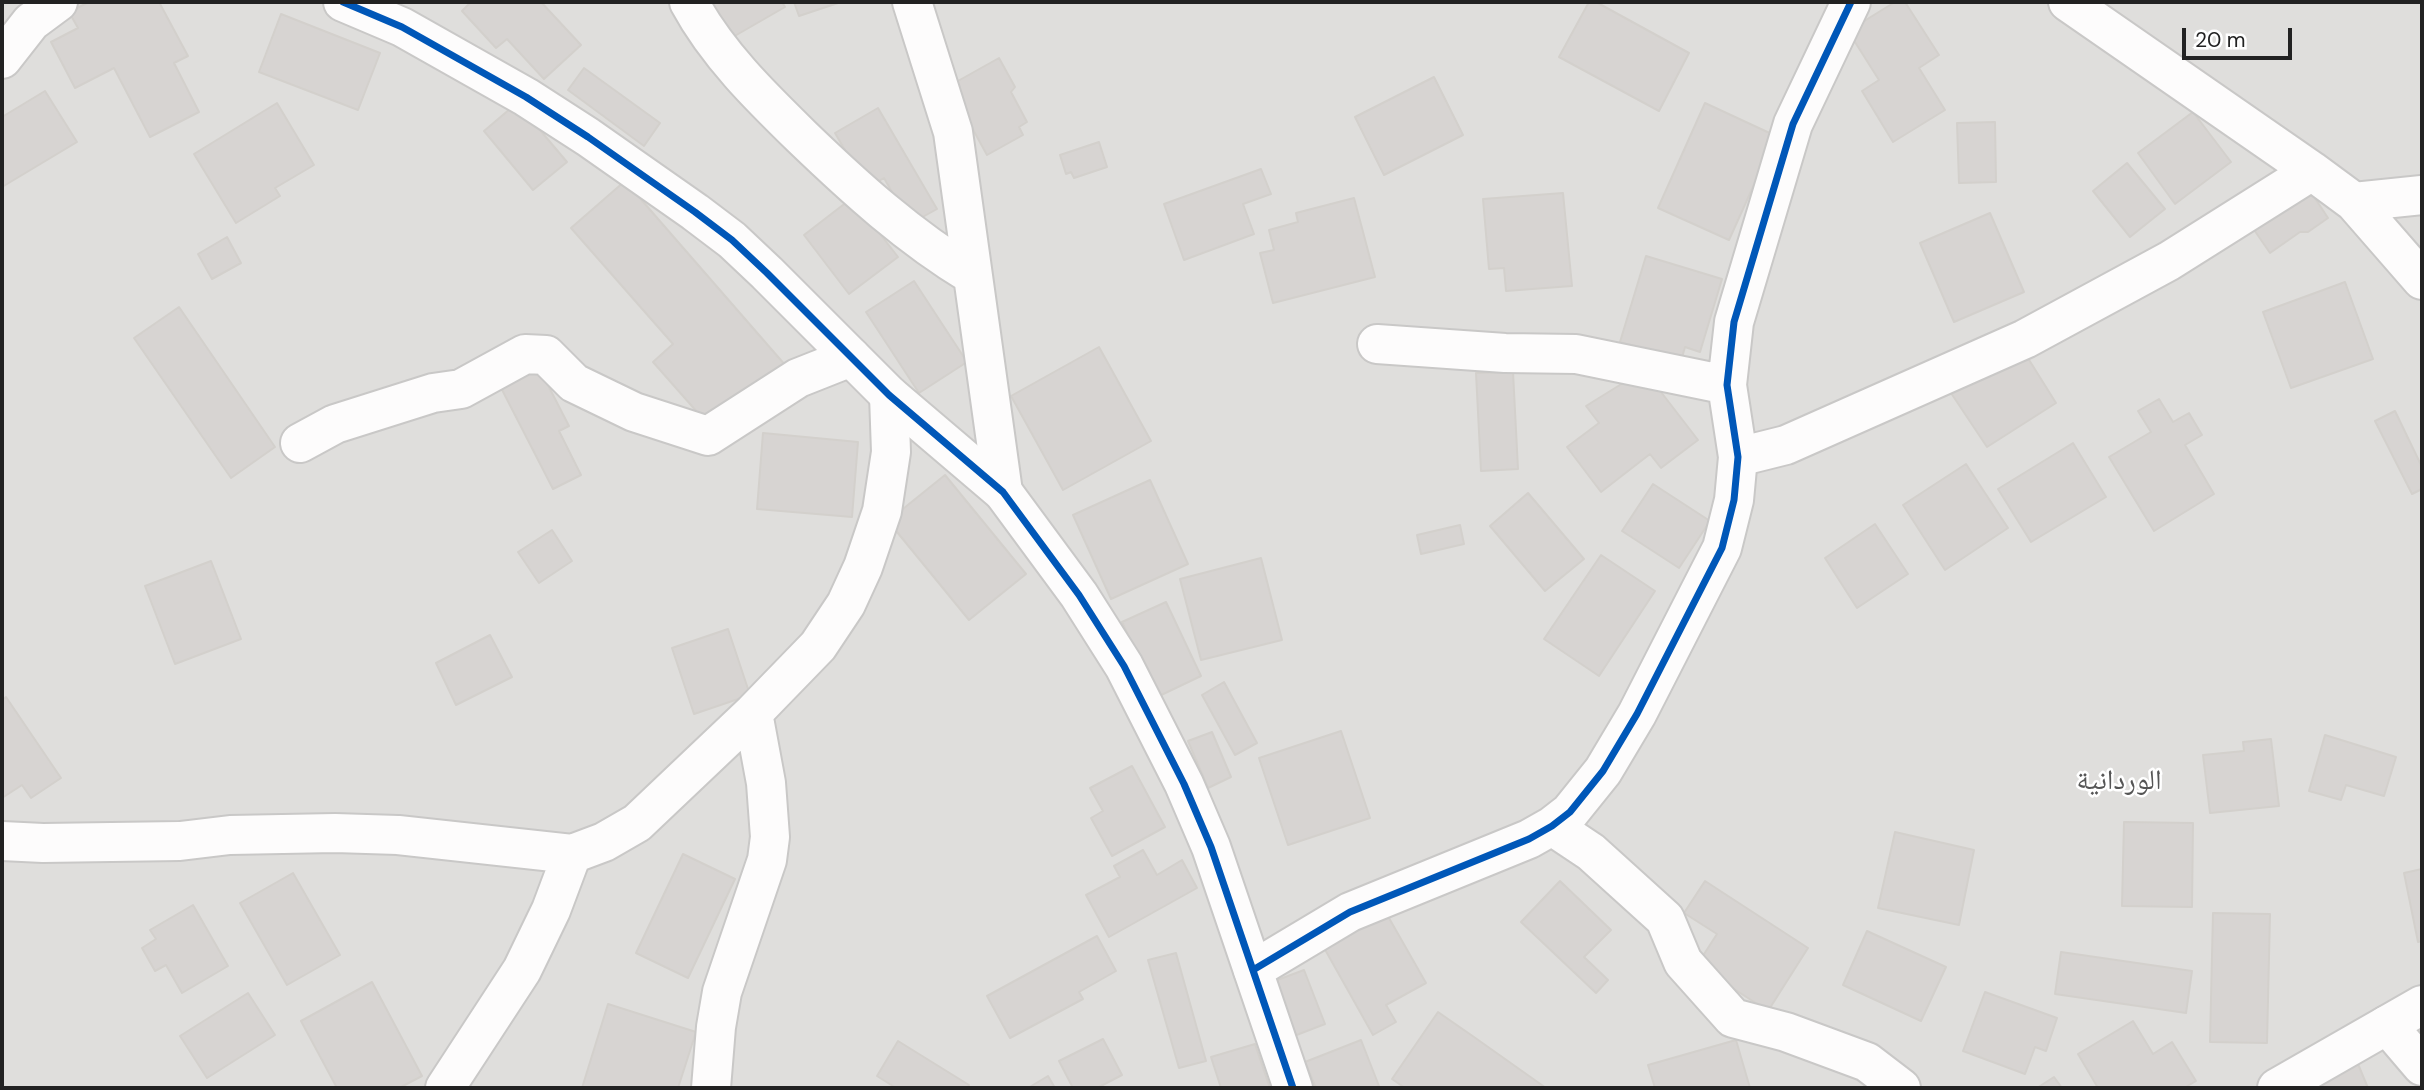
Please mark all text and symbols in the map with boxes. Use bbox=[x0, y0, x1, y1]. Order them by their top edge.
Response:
scale bar bbox=[2186, 14, 2296, 58]
text: 20 m bbox=[2195, 26, 2246, 54]
district label: الوردانية bbox=[2076, 765, 2162, 799]

